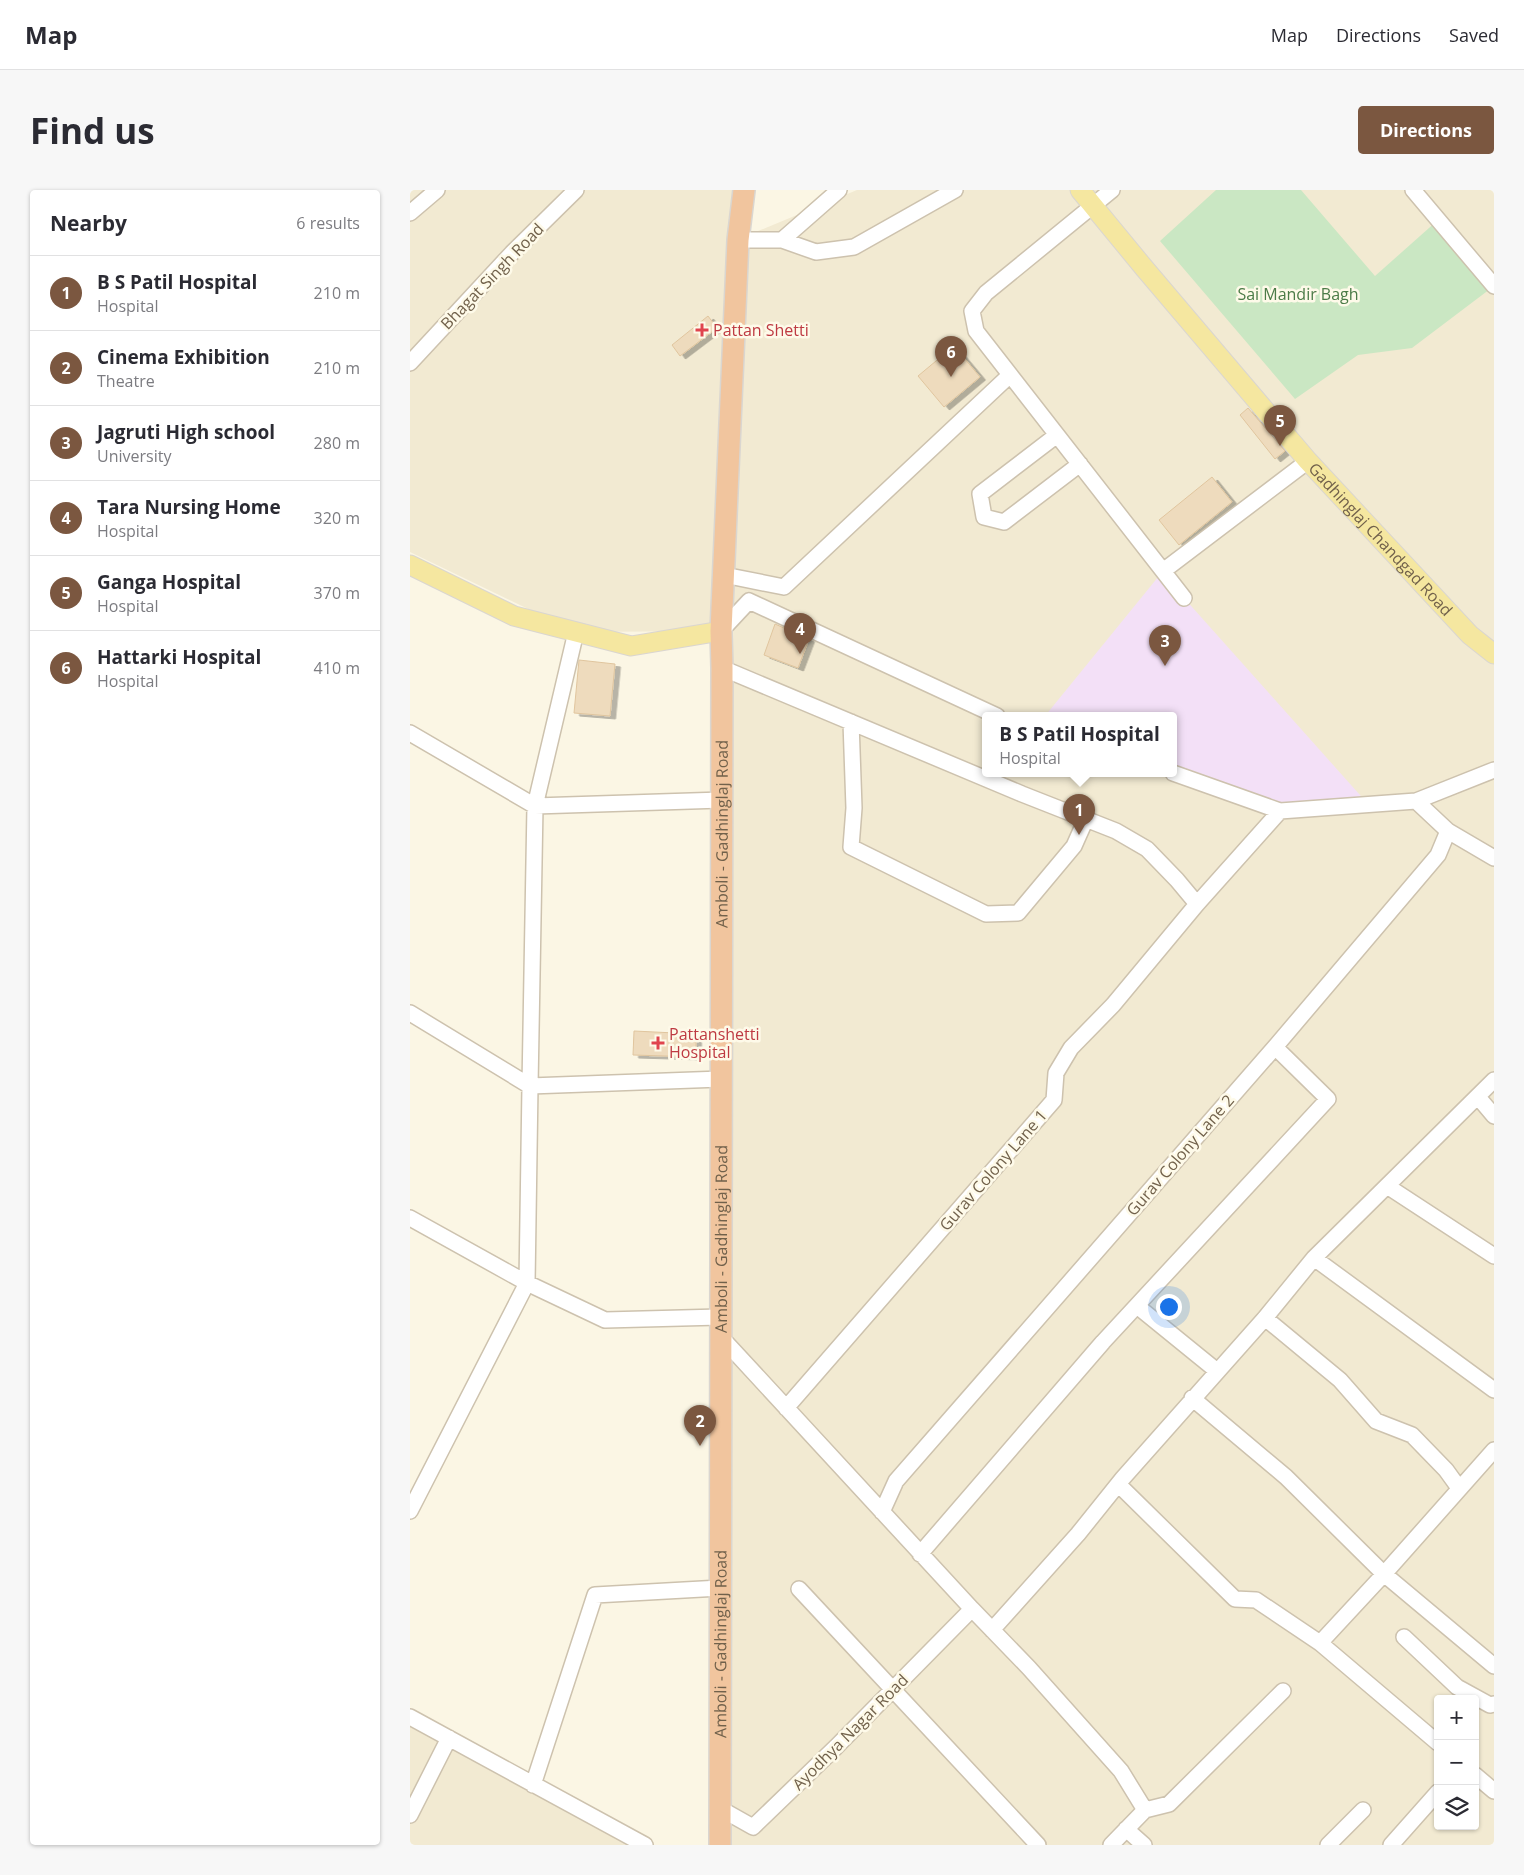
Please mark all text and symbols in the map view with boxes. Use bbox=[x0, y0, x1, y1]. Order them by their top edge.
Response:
text: Map bbox=[25, 18, 77, 51]
text: Map bbox=[1271, 23, 1308, 47]
text: Directions bbox=[1336, 23, 1421, 47]
text: Saved bbox=[1449, 23, 1499, 47]
button: Directions bbox=[1358, 106, 1494, 154]
text: Find us bbox=[30, 107, 155, 154]
text: Nearby bbox=[50, 209, 127, 237]
text: 6 results bbox=[296, 212, 360, 234]
street label: Bhagat Singh Road bbox=[435, 218, 549, 334]
text: B S Patil Hospital bbox=[97, 269, 257, 295]
text: 1 bbox=[61, 282, 71, 304]
text: 210 m bbox=[314, 282, 360, 304]
park label: Sai Mandir Bagh bbox=[1237, 283, 1359, 305]
text: Hospital bbox=[97, 295, 159, 317]
place label: Pattan Shetti bbox=[713, 319, 809, 341]
marker: Pattan Shetti bbox=[695, 323, 709, 337]
pin: 6 bbox=[935, 336, 967, 377]
text: Cinema Exhibition bbox=[97, 344, 270, 370]
text: 2 bbox=[61, 357, 71, 379]
text: 210 m bbox=[314, 357, 360, 379]
text: Theatre bbox=[97, 370, 155, 392]
pin: 5 bbox=[1264, 405, 1296, 446]
text: Jagruti High school bbox=[97, 419, 275, 445]
text: 3 bbox=[61, 432, 71, 454]
text: 280 m bbox=[314, 432, 360, 454]
text: University bbox=[97, 445, 171, 467]
street label: Gadhinglaj Chandgad Road bbox=[1304, 458, 1458, 621]
text: Tara Nursing Home bbox=[97, 494, 281, 520]
text: 4 bbox=[61, 507, 71, 529]
text: 320 m bbox=[314, 507, 360, 529]
text: Hospital bbox=[97, 520, 159, 542]
text: Ganga Hospital bbox=[97, 569, 241, 595]
text: 5 bbox=[61, 582, 71, 604]
text: 370 m bbox=[314, 582, 360, 604]
text: Hospital bbox=[97, 595, 159, 617]
pin: 4 bbox=[784, 613, 816, 654]
pin: 3 bbox=[1149, 625, 1181, 666]
text: Hattarki Hospital bbox=[97, 644, 261, 670]
text: 6 bbox=[61, 657, 71, 679]
text: 410 m bbox=[314, 657, 360, 679]
text: Hospital bbox=[97, 670, 159, 692]
popup bbox=[982, 712, 1177, 777]
text: B S Patil Hospital bbox=[999, 721, 1160, 747]
street label: Amboli - Gadhinglaj Road bbox=[711, 740, 733, 928]
text: Hospital bbox=[999, 747, 1061, 769]
pin: 1 bbox=[1063, 794, 1095, 835]
place label: Pattanshetti Hospital bbox=[669, 1023, 760, 1063]
marker: Pattanshetti Hospital bbox=[651, 1036, 665, 1050]
street label: Gurav Colony Lane 2 bbox=[1121, 1090, 1239, 1220]
street label: Gurav Colony Lane 1 bbox=[934, 1105, 1052, 1235]
street label: Amboli - Gadhinglaj Road bbox=[710, 1145, 732, 1333]
your location bbox=[1156, 1294, 1182, 1320]
pin: 2 bbox=[684, 1405, 716, 1446]
street label: Amboli - Gadhinglaj Road bbox=[709, 1550, 732, 1738]
street label: Ayodhya Nagar Road bbox=[787, 1669, 913, 1795]
map controls bbox=[1434, 1695, 1479, 1830]
button: + bbox=[1434, 1695, 1479, 1740]
button: − bbox=[1434, 1740, 1479, 1785]
button: layers bbox=[1434, 1785, 1479, 1830]

